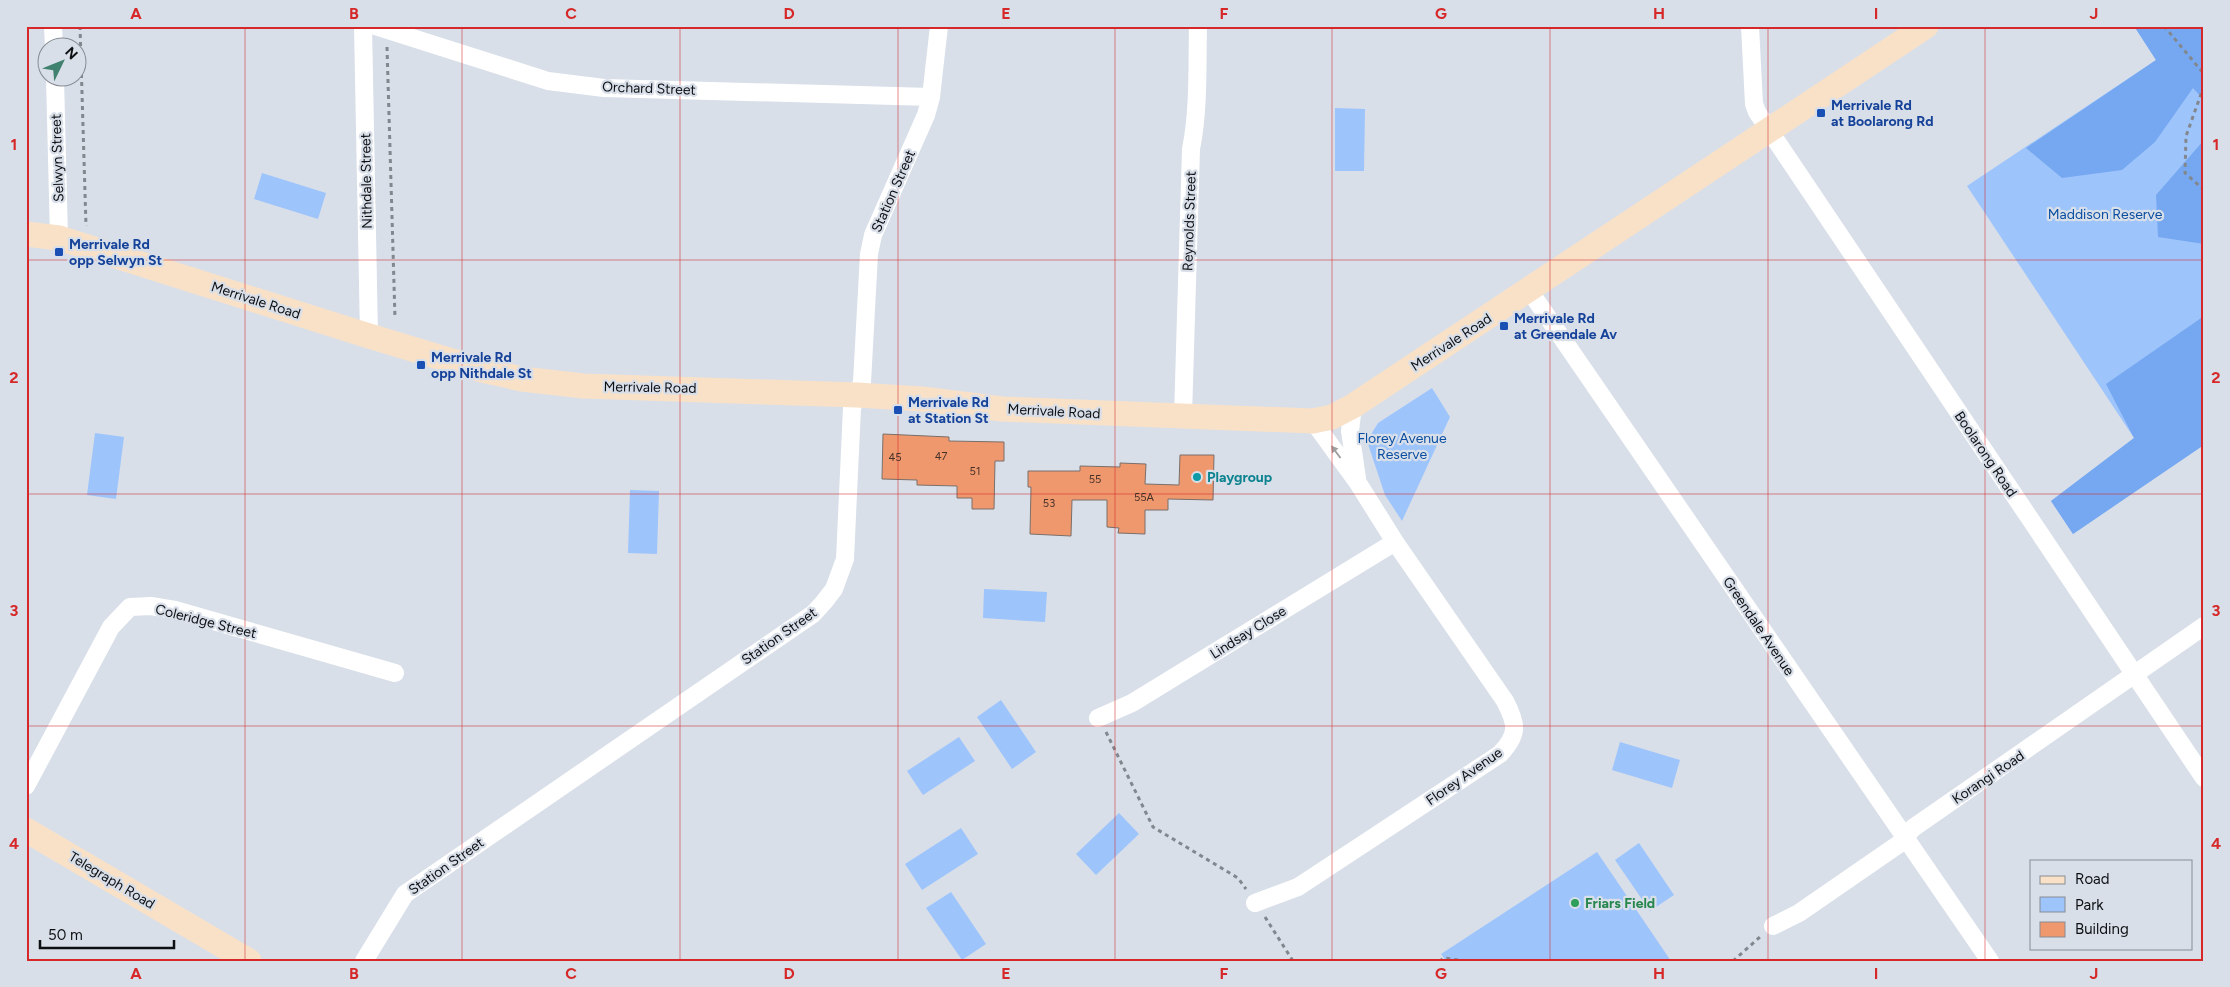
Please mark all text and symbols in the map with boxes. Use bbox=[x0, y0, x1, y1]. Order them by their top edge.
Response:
text: A bbox=[130, 4, 142, 23]
text: B bbox=[349, 4, 359, 23]
text: C bbox=[565, 4, 577, 23]
text: D bbox=[783, 4, 795, 23]
text: E bbox=[1001, 4, 1011, 23]
text: F bbox=[1220, 4, 1229, 23]
text: G bbox=[1435, 4, 1447, 23]
text: H bbox=[1653, 4, 1665, 23]
text: I bbox=[1874, 4, 1878, 23]
text: J bbox=[2090, 4, 2098, 23]
north arrow bbox=[38, 38, 88, 88]
text: N bbox=[61, 44, 81, 63]
street label: Orchard Street bbox=[602, 78, 696, 99]
place label: Merrivale Rd at Boolarong Rd bbox=[1831, 97, 1934, 130]
marker: Merrivale Rd at Boolarong Rd bbox=[1815, 107, 1827, 119]
street label: Selwyn Street bbox=[47, 114, 68, 202]
street label: Nithdale Street bbox=[357, 133, 376, 229]
text: 1 bbox=[11, 135, 17, 154]
text: 1 bbox=[2213, 135, 2219, 154]
street label: Station Street bbox=[868, 147, 919, 235]
street label: Reynolds Street bbox=[1179, 171, 1200, 271]
park label: Maddison Reserve bbox=[2048, 206, 2163, 223]
place label: Merrivale Rd opp Selwyn St bbox=[69, 236, 163, 269]
marker: Merrivale Rd opp Selwyn St bbox=[53, 246, 65, 258]
street label: Merrivale Road bbox=[209, 278, 303, 323]
street label: Merrivale Road bbox=[1408, 310, 1495, 375]
place label: Merrivale Rd at Greendale Av bbox=[1514, 310, 1617, 343]
marker: Merrivale Rd at Greendale Av bbox=[1498, 320, 1510, 332]
place label: Merrivale Rd opp Nithdale St bbox=[431, 349, 532, 382]
marker: Merrivale Rd opp Nithdale St bbox=[415, 359, 427, 371]
text: 2 bbox=[9, 368, 19, 387]
text: 2 bbox=[2211, 368, 2221, 387]
street label: Merrivale Road bbox=[603, 378, 697, 397]
place label: Merrivale Rd at Station St bbox=[908, 394, 989, 427]
street label: Merrivale Road bbox=[1007, 401, 1101, 422]
marker: Merrivale Rd at Station St bbox=[892, 404, 904, 416]
street label: Boolarong Road bbox=[1951, 408, 2020, 500]
park label: Florey Avenue Reserve bbox=[1357, 430, 1447, 463]
one-way arrow bbox=[1330, 446, 1341, 459]
house number: 47 bbox=[935, 450, 947, 463]
house number: 45 bbox=[888, 451, 902, 464]
house number: 51 bbox=[970, 465, 980, 478]
place label: Playgroup bbox=[1207, 469, 1272, 486]
marker: Playgroup bbox=[1191, 471, 1203, 483]
house number: 55 bbox=[1089, 473, 1101, 486]
house number: 55A bbox=[1134, 491, 1155, 504]
house number: 53 bbox=[1043, 497, 1055, 510]
street label: Greendale Avenue bbox=[1719, 574, 1798, 679]
text: 3 bbox=[10, 601, 19, 620]
street label: Coleridge Street bbox=[154, 601, 258, 642]
text: 3 bbox=[2212, 601, 2221, 620]
street label: Lindsay Close bbox=[1207, 602, 1290, 663]
street label: Station Street bbox=[738, 604, 820, 669]
street label: Florey Avenue bbox=[1423, 744, 1506, 809]
street label: Korangi Road bbox=[1949, 747, 2028, 808]
text: 4 bbox=[9, 834, 19, 853]
street label: Station Street bbox=[405, 834, 487, 899]
text: 4 bbox=[2211, 834, 2221, 853]
street label: Telegraph Road bbox=[66, 848, 158, 913]
legend bbox=[2030, 860, 2192, 950]
text: Road bbox=[2075, 870, 2110, 888]
place label: Friars Field bbox=[1585, 895, 1655, 912]
text: Park bbox=[2075, 896, 2104, 914]
marker: Friars Field bbox=[1569, 897, 1581, 909]
scale bar bbox=[40, 917, 174, 949]
text: Building bbox=[2075, 920, 2129, 938]
text: 50 m bbox=[48, 926, 83, 944]
text: A bbox=[130, 964, 142, 983]
text: B bbox=[349, 964, 359, 983]
text: C bbox=[565, 964, 577, 983]
text: D bbox=[783, 964, 795, 983]
text: E bbox=[1001, 964, 1011, 983]
text: F bbox=[1220, 964, 1229, 983]
text: G bbox=[1435, 964, 1447, 983]
text: H bbox=[1653, 964, 1665, 983]
text: I bbox=[1874, 964, 1878, 983]
text: J bbox=[2090, 964, 2098, 983]

